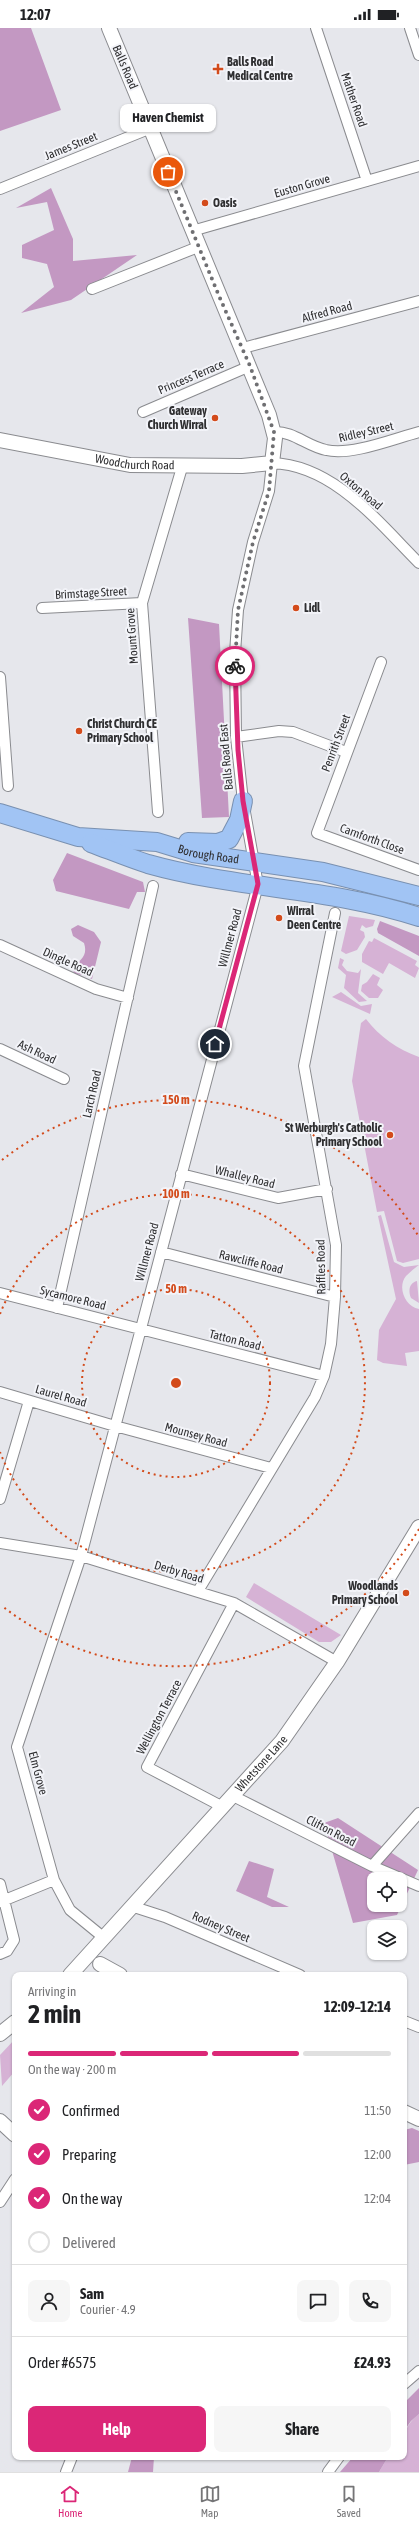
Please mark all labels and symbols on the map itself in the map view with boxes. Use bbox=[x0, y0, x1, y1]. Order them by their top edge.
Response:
street label: Balls Road bbox=[109, 43, 141, 91]
place label: Balls Road Medical Centre bbox=[227, 55, 293, 83]
marker: Balls Road Medical Centre bbox=[212, 63, 224, 75]
street label: Mather Road bbox=[338, 71, 370, 129]
callout: Haven Chemist bbox=[120, 104, 216, 132]
street label: James Street bbox=[43, 129, 100, 163]
pin bbox=[151, 155, 185, 189]
street label: Euston Grove bbox=[273, 171, 331, 201]
place label: Oasis bbox=[213, 196, 238, 210]
marker: Oasis bbox=[200, 198, 210, 208]
street label: Alfred Road bbox=[300, 299, 354, 325]
street label: Princess Terrace bbox=[156, 357, 226, 397]
place label: Gateway Church Wirral bbox=[147, 404, 208, 432]
marker: Gateway Church Wirral bbox=[210, 413, 220, 423]
street label: Ridley Street bbox=[337, 419, 395, 445]
street label: Woodchurch Road bbox=[94, 451, 175, 472]
street label: Oxton Road bbox=[337, 469, 385, 513]
street label: Brimstage Street bbox=[55, 584, 128, 602]
place label: Lidl bbox=[304, 601, 321, 615]
marker: Lidl bbox=[291, 603, 301, 613]
street label: Mount Grove bbox=[123, 608, 141, 664]
courier bbox=[215, 646, 255, 686]
street label: Penrith Street bbox=[319, 712, 354, 774]
place label: Christ Church CE Primary School bbox=[87, 717, 157, 745]
street label: Balls Road East bbox=[216, 723, 236, 791]
marker: Christ Church CE Primary School bbox=[74, 726, 84, 736]
street label: Carnforth Close bbox=[338, 821, 406, 857]
street label: Borough Road bbox=[176, 842, 240, 867]
place label: Wirral Deen Centre bbox=[286, 904, 342, 932]
street label: Willmer Road bbox=[215, 907, 245, 969]
marker: Wirral Deen Centre bbox=[274, 913, 284, 923]
street label: Dingle Road bbox=[41, 945, 95, 979]
pin bbox=[198, 1027, 232, 1061]
street label: Ash Road bbox=[16, 1037, 58, 1067]
street label: Larch Road bbox=[80, 1069, 104, 1119]
text: 150 m bbox=[162, 1093, 190, 1107]
place label: St Werburgh's Catholic Primary School bbox=[285, 1121, 383, 1149]
marker: St Werburgh's Catholic Primary School bbox=[385, 1130, 395, 1140]
street label: Whalley Road bbox=[214, 1163, 276, 1191]
text: 100 m bbox=[162, 1187, 190, 1201]
street label: Willmer Road bbox=[132, 1221, 162, 1283]
street label: Raffles Road bbox=[314, 1239, 328, 1295]
street label: Rawcliffe Road bbox=[218, 1247, 284, 1277]
text: 50 m bbox=[165, 1282, 187, 1296]
street label: Sycamore Road bbox=[39, 1283, 107, 1313]
street label: Tatton Road bbox=[208, 1327, 262, 1353]
centre of rings bbox=[169, 1376, 183, 1390]
street label: Laurel Road bbox=[34, 1382, 88, 1410]
street label: Mounsey Road bbox=[163, 1420, 229, 1450]
street label: Derby Road bbox=[153, 1558, 205, 1586]
place label: Woodlands Primary School bbox=[332, 1579, 399, 1607]
marker: Woodlands Primary School bbox=[401, 1588, 411, 1598]
street label: Wellington Terrace bbox=[133, 1677, 185, 1757]
street label: Whetstone Lane bbox=[232, 1733, 291, 1795]
street label: Elm Grove bbox=[26, 1750, 50, 1796]
street label: Clifton Road bbox=[304, 1813, 358, 1849]
street label: Rodney Street bbox=[190, 1909, 252, 1946]

